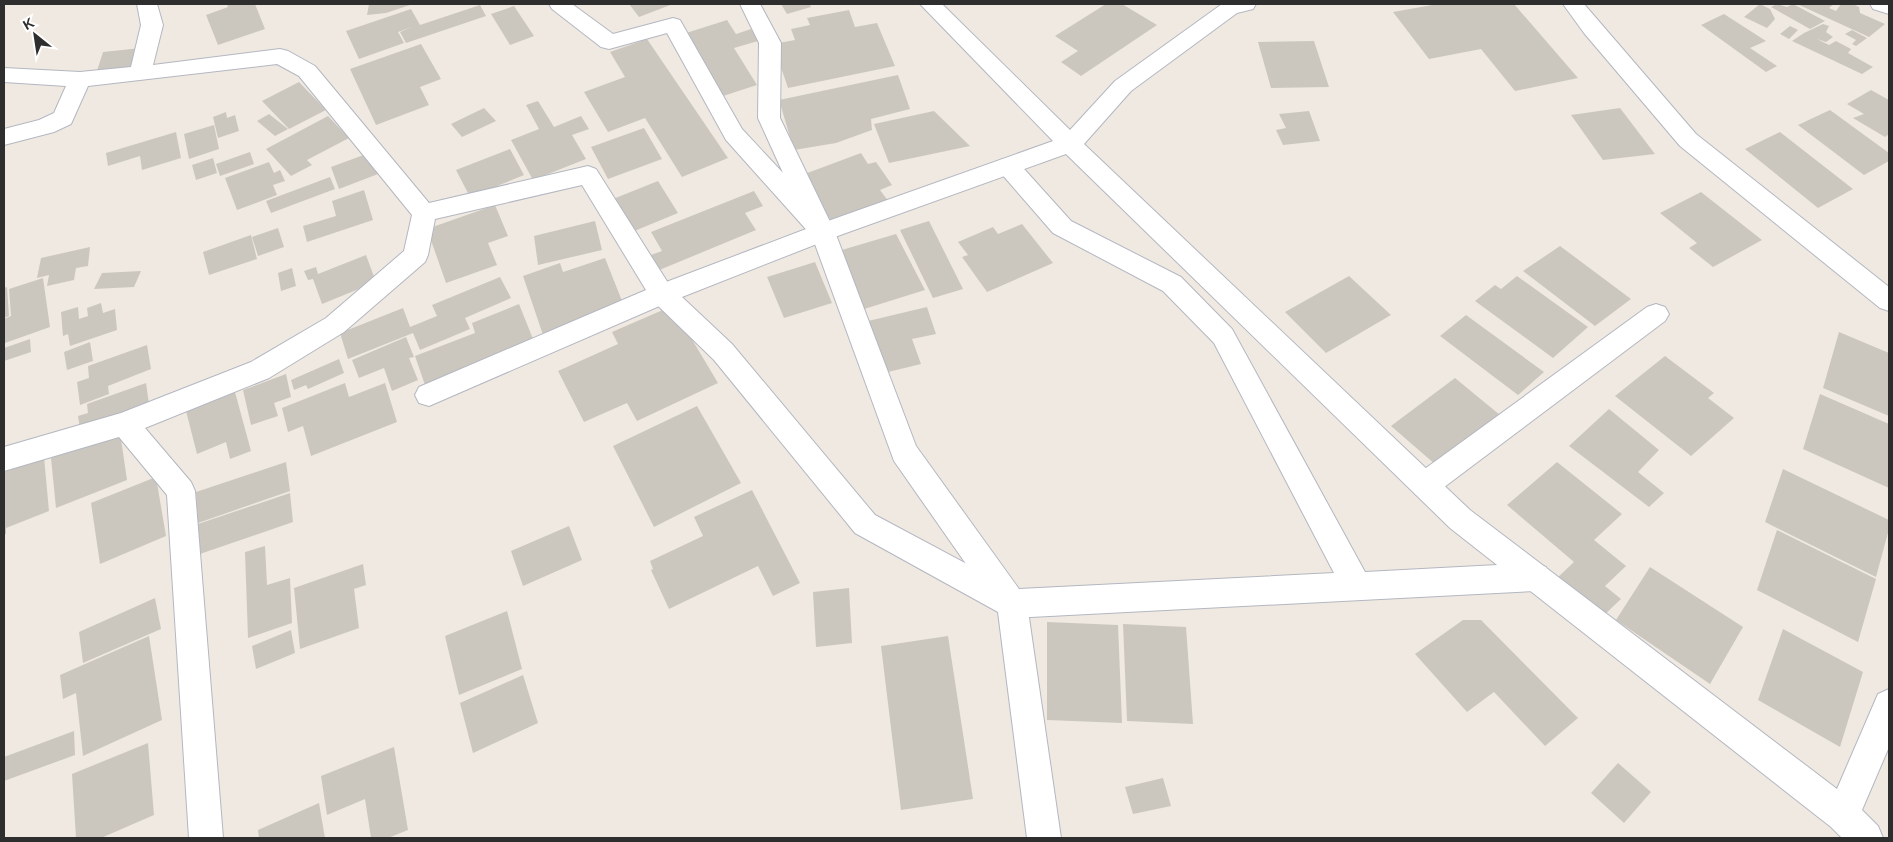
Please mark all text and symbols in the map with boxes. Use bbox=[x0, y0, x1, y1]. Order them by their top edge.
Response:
north arrow bbox=[10, 10, 60, 60]
text: K bbox=[20, 14, 37, 33]

